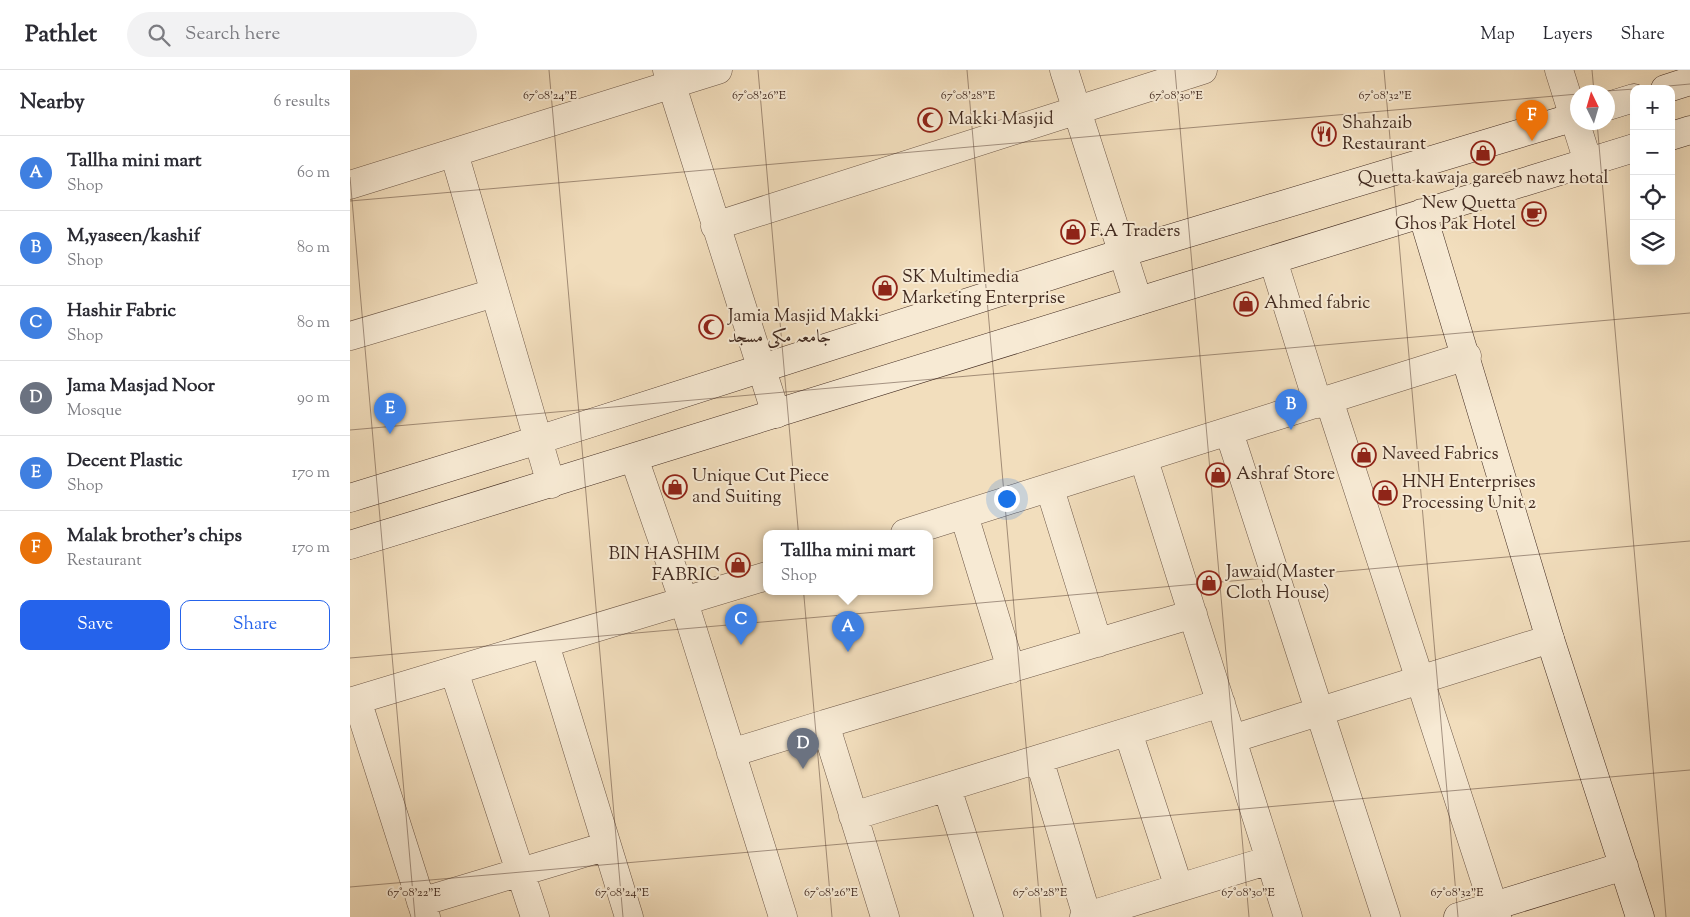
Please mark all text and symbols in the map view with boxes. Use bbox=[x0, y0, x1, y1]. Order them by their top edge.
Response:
search box bbox=[127, 12, 477, 57]
text: Pathlet bbox=[25, 18, 97, 52]
icon: search bbox=[145, 21, 173, 49]
text: Search here bbox=[185, 21, 280, 48]
text: Map bbox=[1480, 22, 1515, 48]
text: Layers bbox=[1543, 22, 1593, 48]
text: Share bbox=[1621, 22, 1665, 48]
north arrow bbox=[1570, 85, 1615, 130]
map controls bbox=[1630, 85, 1675, 265]
button: + bbox=[1630, 85, 1675, 130]
text: 67°08'24"E bbox=[523, 87, 578, 105]
text: 67°08'26"E bbox=[732, 87, 787, 105]
text: 67°08'28"E bbox=[941, 87, 996, 105]
text: 67°08'30"E bbox=[1149, 87, 1204, 105]
text: 67°08'32"E bbox=[1359, 87, 1412, 105]
text: Nearby bbox=[20, 88, 85, 118]
text: 6 results bbox=[274, 91, 330, 114]
pin: F bbox=[1516, 100, 1548, 141]
mosque icon: Makki Masjid bbox=[917, 107, 943, 133]
place label: Makki Masjid bbox=[948, 107, 1054, 133]
place label: Shahzaib Restaurant bbox=[1342, 111, 1426, 158]
restaurant icon: Shahzaib Restaurant bbox=[1311, 121, 1337, 147]
button: − bbox=[1630, 130, 1675, 175]
shop icon: Quetta kawaja gareeb nawz hotal bbox=[1470, 140, 1496, 166]
text: Tallha mini mart bbox=[67, 148, 202, 175]
text: A bbox=[30, 162, 43, 185]
text: 60 m bbox=[297, 162, 330, 185]
place label: Quetta kawaja gareeb nawz hotal bbox=[1357, 166, 1609, 192]
text: Shop bbox=[67, 175, 103, 198]
button: locate bbox=[1630, 175, 1675, 220]
place label: New Quetta Ghos Pak Hotel bbox=[1395, 191, 1516, 238]
cafe icon: New Quetta Ghos Pak Hotel bbox=[1521, 201, 1547, 227]
shop icon: F.A Traders bbox=[1060, 219, 1086, 245]
place label: F.A Traders bbox=[1090, 219, 1180, 245]
button: layers bbox=[1630, 220, 1675, 265]
text: M,yaseen/kashif bbox=[67, 223, 200, 250]
text: B bbox=[31, 237, 41, 260]
text: 80 m bbox=[297, 237, 330, 260]
text: Shop bbox=[67, 250, 103, 273]
place label: SK Multimedia Marketing Enterprise bbox=[902, 265, 1065, 312]
shop icon: SK Multimedia Marketing Enterprise bbox=[872, 275, 898, 301]
shop icon: Ahmed fabric bbox=[1233, 291, 1259, 317]
place label: Ahmed fabric bbox=[1264, 291, 1370, 317]
text: Hashir Fabric bbox=[67, 298, 176, 325]
place label: Jamia Masjid Makki جامعہ مکی مسجد bbox=[727, 304, 879, 351]
text: C bbox=[30, 312, 42, 335]
text: 80 m bbox=[297, 312, 330, 335]
mosque icon: Jamia Masjid Makki جامعہ مکی مسجد bbox=[698, 314, 724, 340]
text: Shop bbox=[67, 325, 103, 348]
text: Jama Masjad Noor bbox=[67, 373, 215, 400]
text: D bbox=[30, 387, 42, 410]
text: 90 m bbox=[297, 387, 330, 410]
pin: B bbox=[1275, 389, 1307, 430]
pin: E bbox=[374, 393, 406, 434]
text: Mosque bbox=[67, 400, 122, 423]
shop icon: Naveed Fabrics bbox=[1351, 442, 1377, 468]
place label: Naveed Fabrics bbox=[1382, 442, 1499, 468]
text: Decent Plastic bbox=[67, 448, 183, 475]
text: E bbox=[31, 462, 41, 485]
text: 170 m bbox=[292, 462, 330, 485]
shop icon: Ashraf Store bbox=[1205, 462, 1231, 488]
place label: Ashraf Store bbox=[1236, 462, 1335, 488]
place label: Unique Cut Piece and Suiting bbox=[692, 464, 829, 511]
place label: HNH Enterprises Processing Unit 2 bbox=[1402, 470, 1537, 517]
shop icon: Unique Cut Piece and Suiting bbox=[662, 474, 688, 500]
text: Shop bbox=[67, 475, 103, 498]
shop icon: HNH Enterprises Processing Unit 2 bbox=[1372, 480, 1398, 506]
your location bbox=[994, 486, 1020, 512]
text: Malak brother's chips bbox=[67, 523, 242, 550]
popup bbox=[763, 530, 933, 595]
text: F bbox=[32, 537, 40, 560]
text: 170 m bbox=[292, 537, 330, 560]
text: Tallha mini mart bbox=[781, 538, 915, 565]
place label: BIN HASHIM FABRIC bbox=[609, 542, 720, 589]
text: Restaurant bbox=[67, 550, 142, 573]
shop icon: BIN HASHIM FABRIC bbox=[725, 552, 751, 578]
place label: Jawaid(Master Cloth House) bbox=[1225, 560, 1335, 607]
text: Shop bbox=[781, 565, 817, 588]
shop icon: Jawaid(Master Cloth House) bbox=[1196, 570, 1222, 596]
button: Save bbox=[20, 600, 170, 650]
button: Share bbox=[180, 600, 330, 650]
pin: C bbox=[725, 604, 757, 645]
pin: A bbox=[832, 611, 864, 652]
pin: D bbox=[787, 728, 819, 769]
text: 67°08'22"E bbox=[387, 884, 442, 902]
text: 67°08'24"E bbox=[595, 884, 650, 902]
text: 67°08'26"E bbox=[804, 884, 859, 902]
text: 67°08'28"E bbox=[1013, 884, 1068, 902]
text: 67°08'30"E bbox=[1221, 884, 1276, 902]
text: 67°08'32"E bbox=[1431, 884, 1484, 902]

